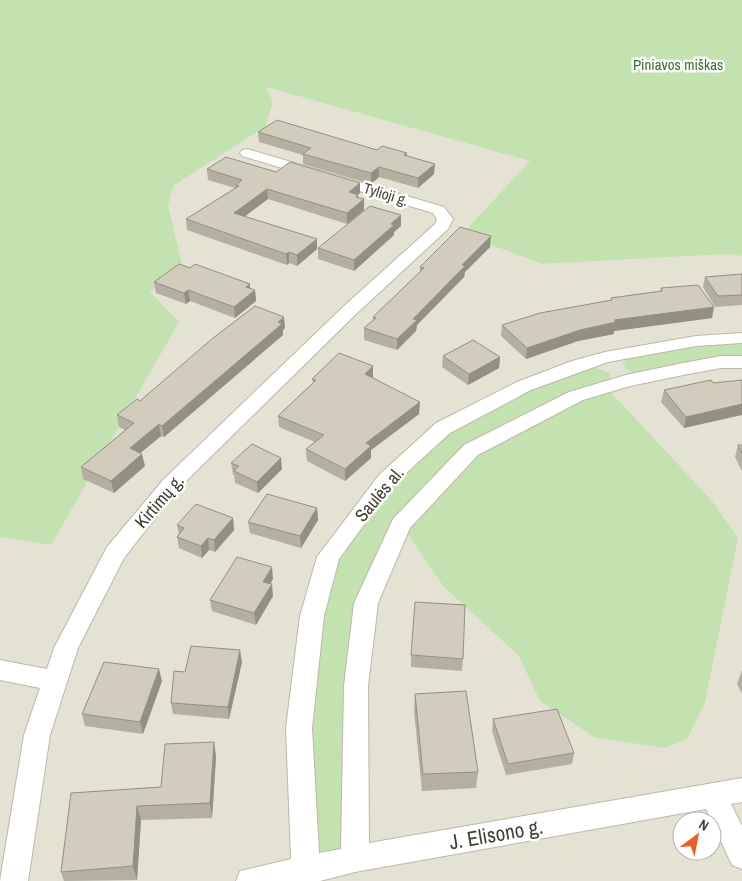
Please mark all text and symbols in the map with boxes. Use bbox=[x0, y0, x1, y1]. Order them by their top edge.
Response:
park label: Piniavos miškas bbox=[633, 54, 723, 75]
street label: Tylioji g. bbox=[361, 177, 411, 211]
street label: Saulės al. bbox=[349, 461, 409, 527]
street label: Kirtimų g. bbox=[129, 469, 189, 533]
street label: J. Elisono g. bbox=[447, 811, 545, 857]
north arrow bbox=[672, 811, 722, 861]
text: N bbox=[696, 815, 712, 835]

